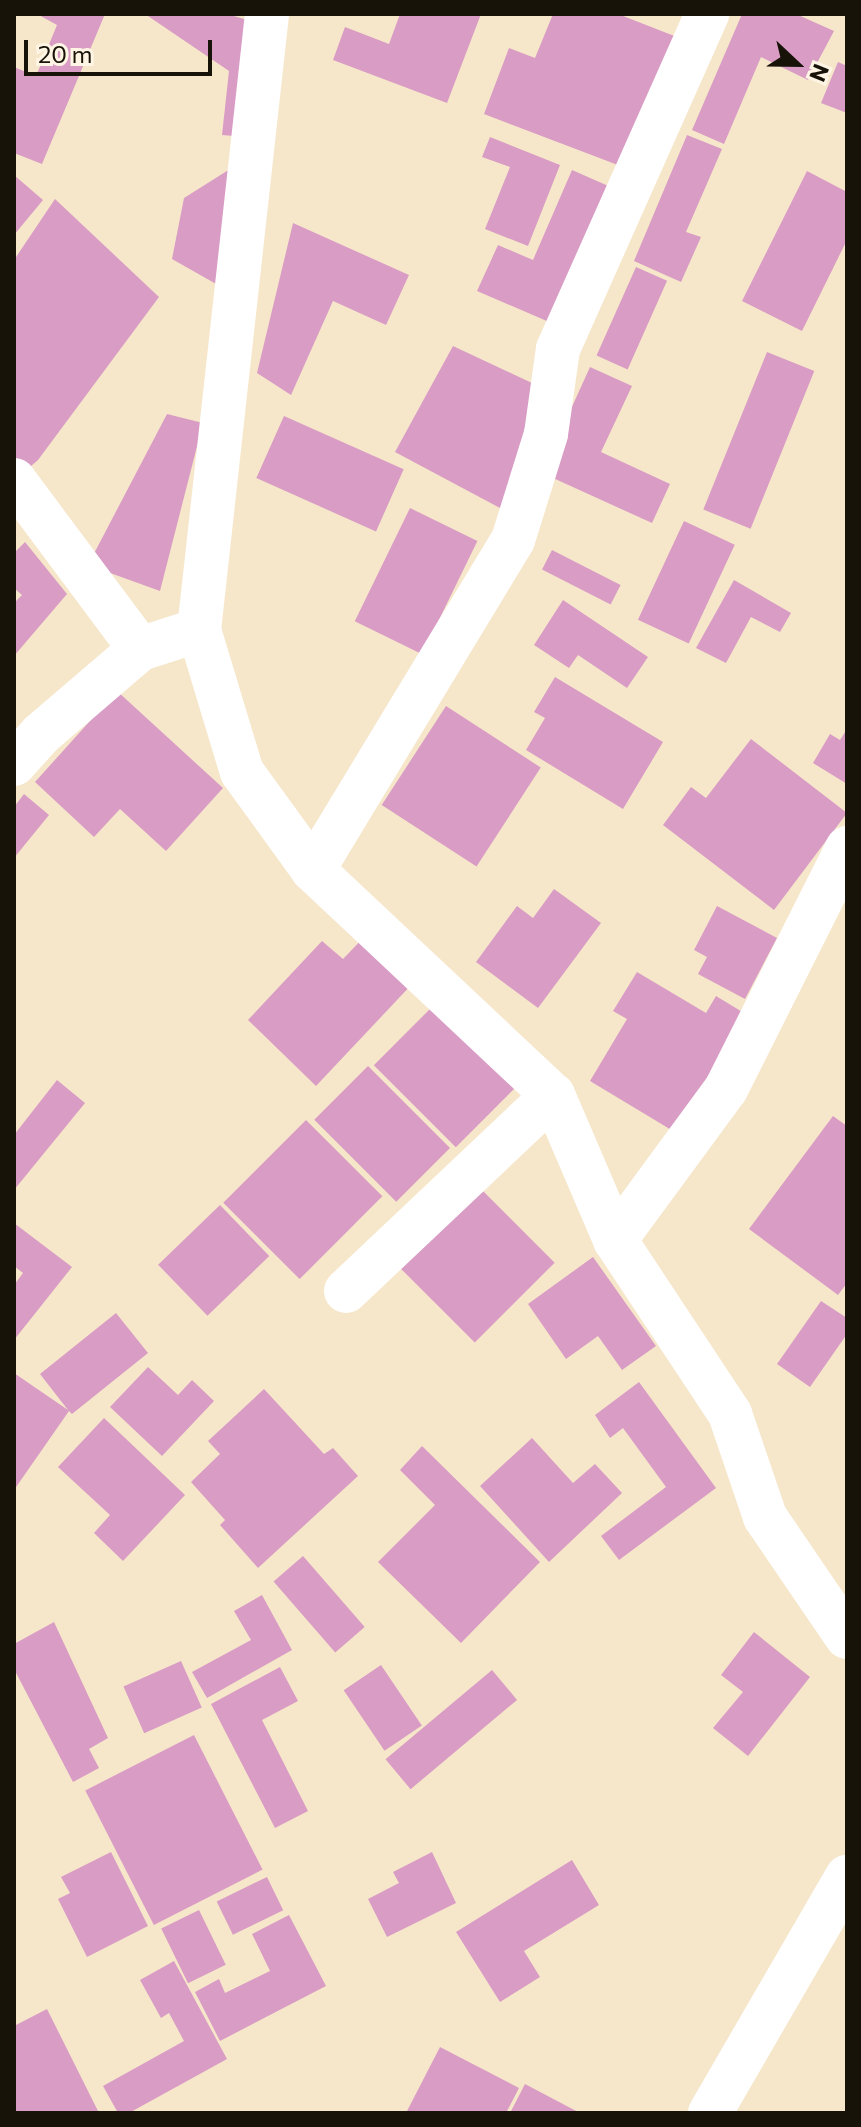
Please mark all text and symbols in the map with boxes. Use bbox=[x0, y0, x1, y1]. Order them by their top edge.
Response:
scale bar bbox=[28, 24, 216, 74]
north arrow bbox=[757, 24, 837, 104]
text: 20 m bbox=[38, 39, 92, 68]
text: N bbox=[804, 60, 835, 86]

